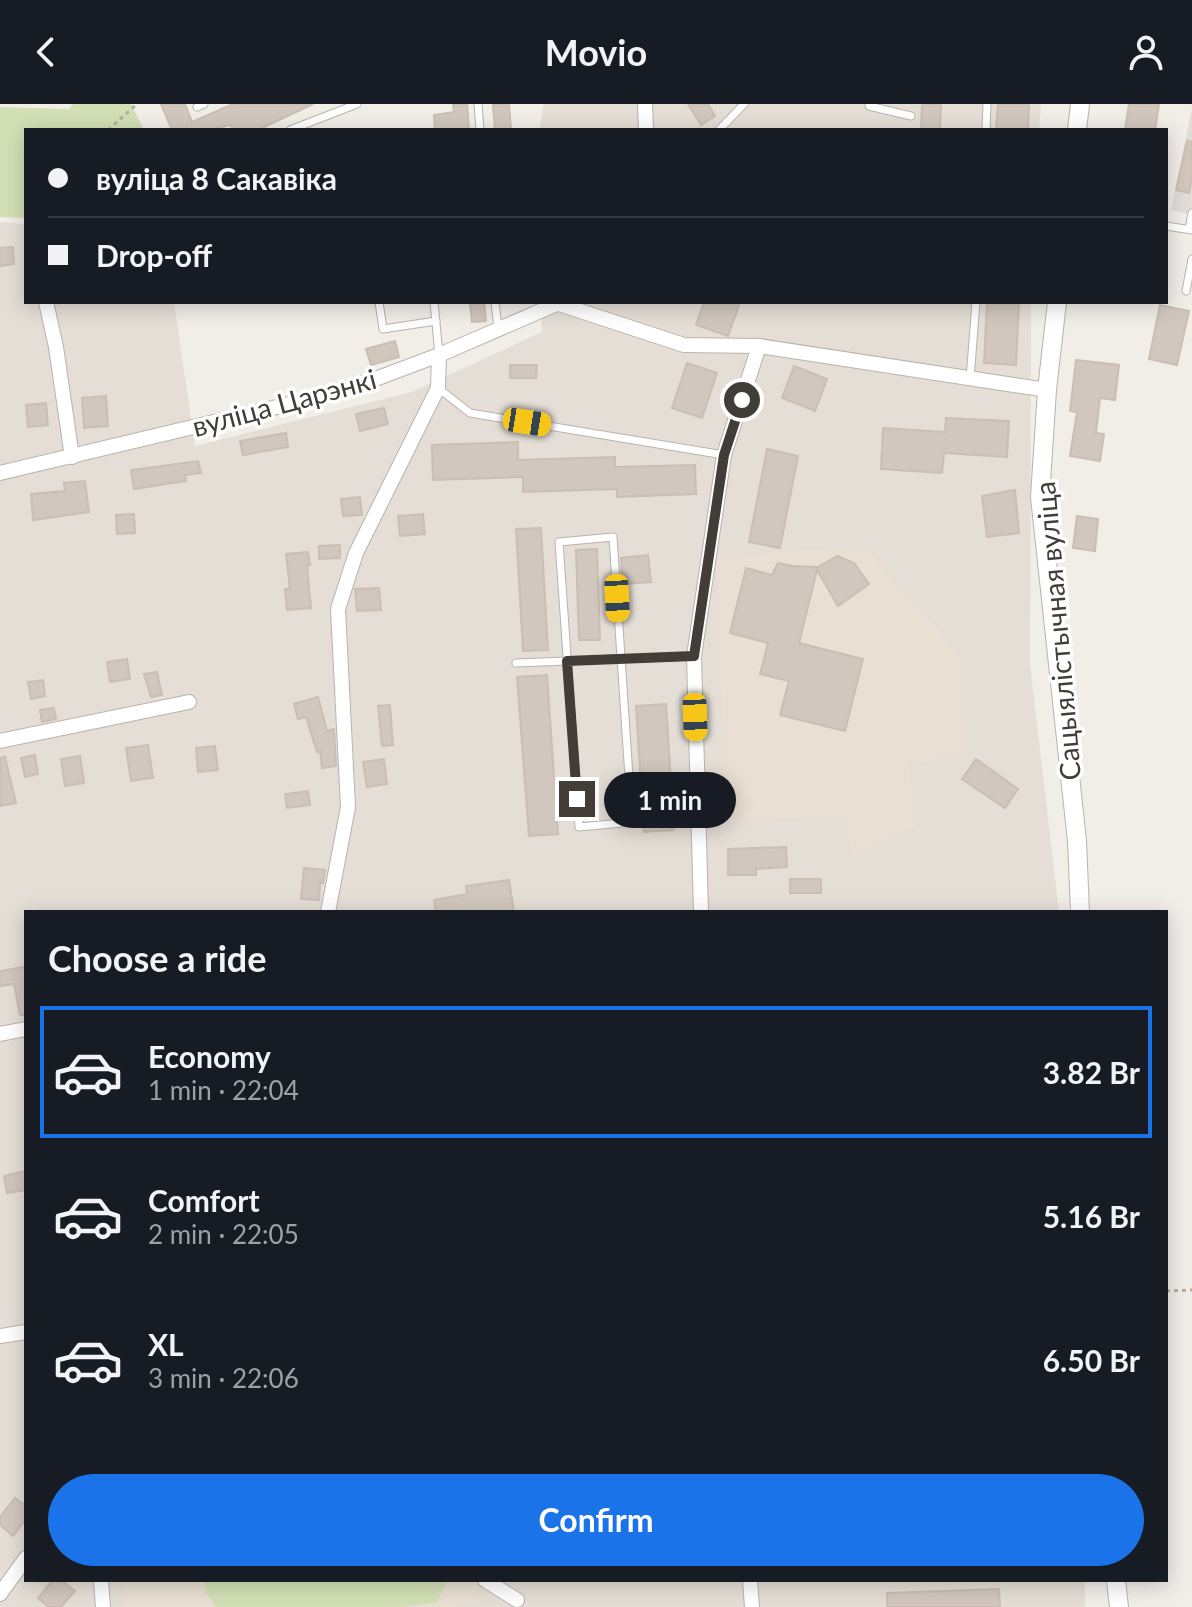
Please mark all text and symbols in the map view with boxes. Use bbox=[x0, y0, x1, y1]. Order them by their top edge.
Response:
icon: back bbox=[24, 30, 68, 74]
text: Movio bbox=[545, 30, 647, 74]
icon: person bbox=[1124, 30, 1168, 74]
text: вуліца 8 Сакавіка bbox=[96, 160, 337, 196]
text: Drop-off bbox=[96, 237, 212, 273]
street label: вуліца Царэнкі bbox=[188, 361, 380, 443]
route start bbox=[724, 382, 760, 418]
car bbox=[501, 406, 553, 438]
street label: Сацыялістычная вуліца bbox=[1027, 480, 1087, 782]
car bbox=[604, 573, 630, 623]
car bbox=[682, 693, 708, 741]
callout: 1 min bbox=[605, 771, 737, 827]
route end bbox=[559, 781, 595, 817]
text: 1 min bbox=[638, 784, 702, 816]
text: Choose a ride bbox=[48, 936, 267, 980]
icon: car bbox=[52, 1036, 124, 1108]
text: Economy bbox=[148, 1038, 271, 1074]
text: 3.82 Br bbox=[1043, 1054, 1140, 1090]
text: 1 min · 22:04 bbox=[148, 1074, 299, 1106]
icon: car bbox=[52, 1180, 124, 1252]
text: Comfort bbox=[148, 1182, 260, 1218]
text: 5.16 Br bbox=[1043, 1198, 1140, 1234]
text: 2 min · 22:05 bbox=[148, 1218, 299, 1250]
icon: car bbox=[52, 1324, 124, 1396]
text: XL bbox=[148, 1326, 184, 1362]
text: 6.50 Br bbox=[1043, 1342, 1140, 1378]
text: 3 min · 22:06 bbox=[148, 1362, 299, 1394]
button: Confirm bbox=[48, 1474, 1144, 1566]

